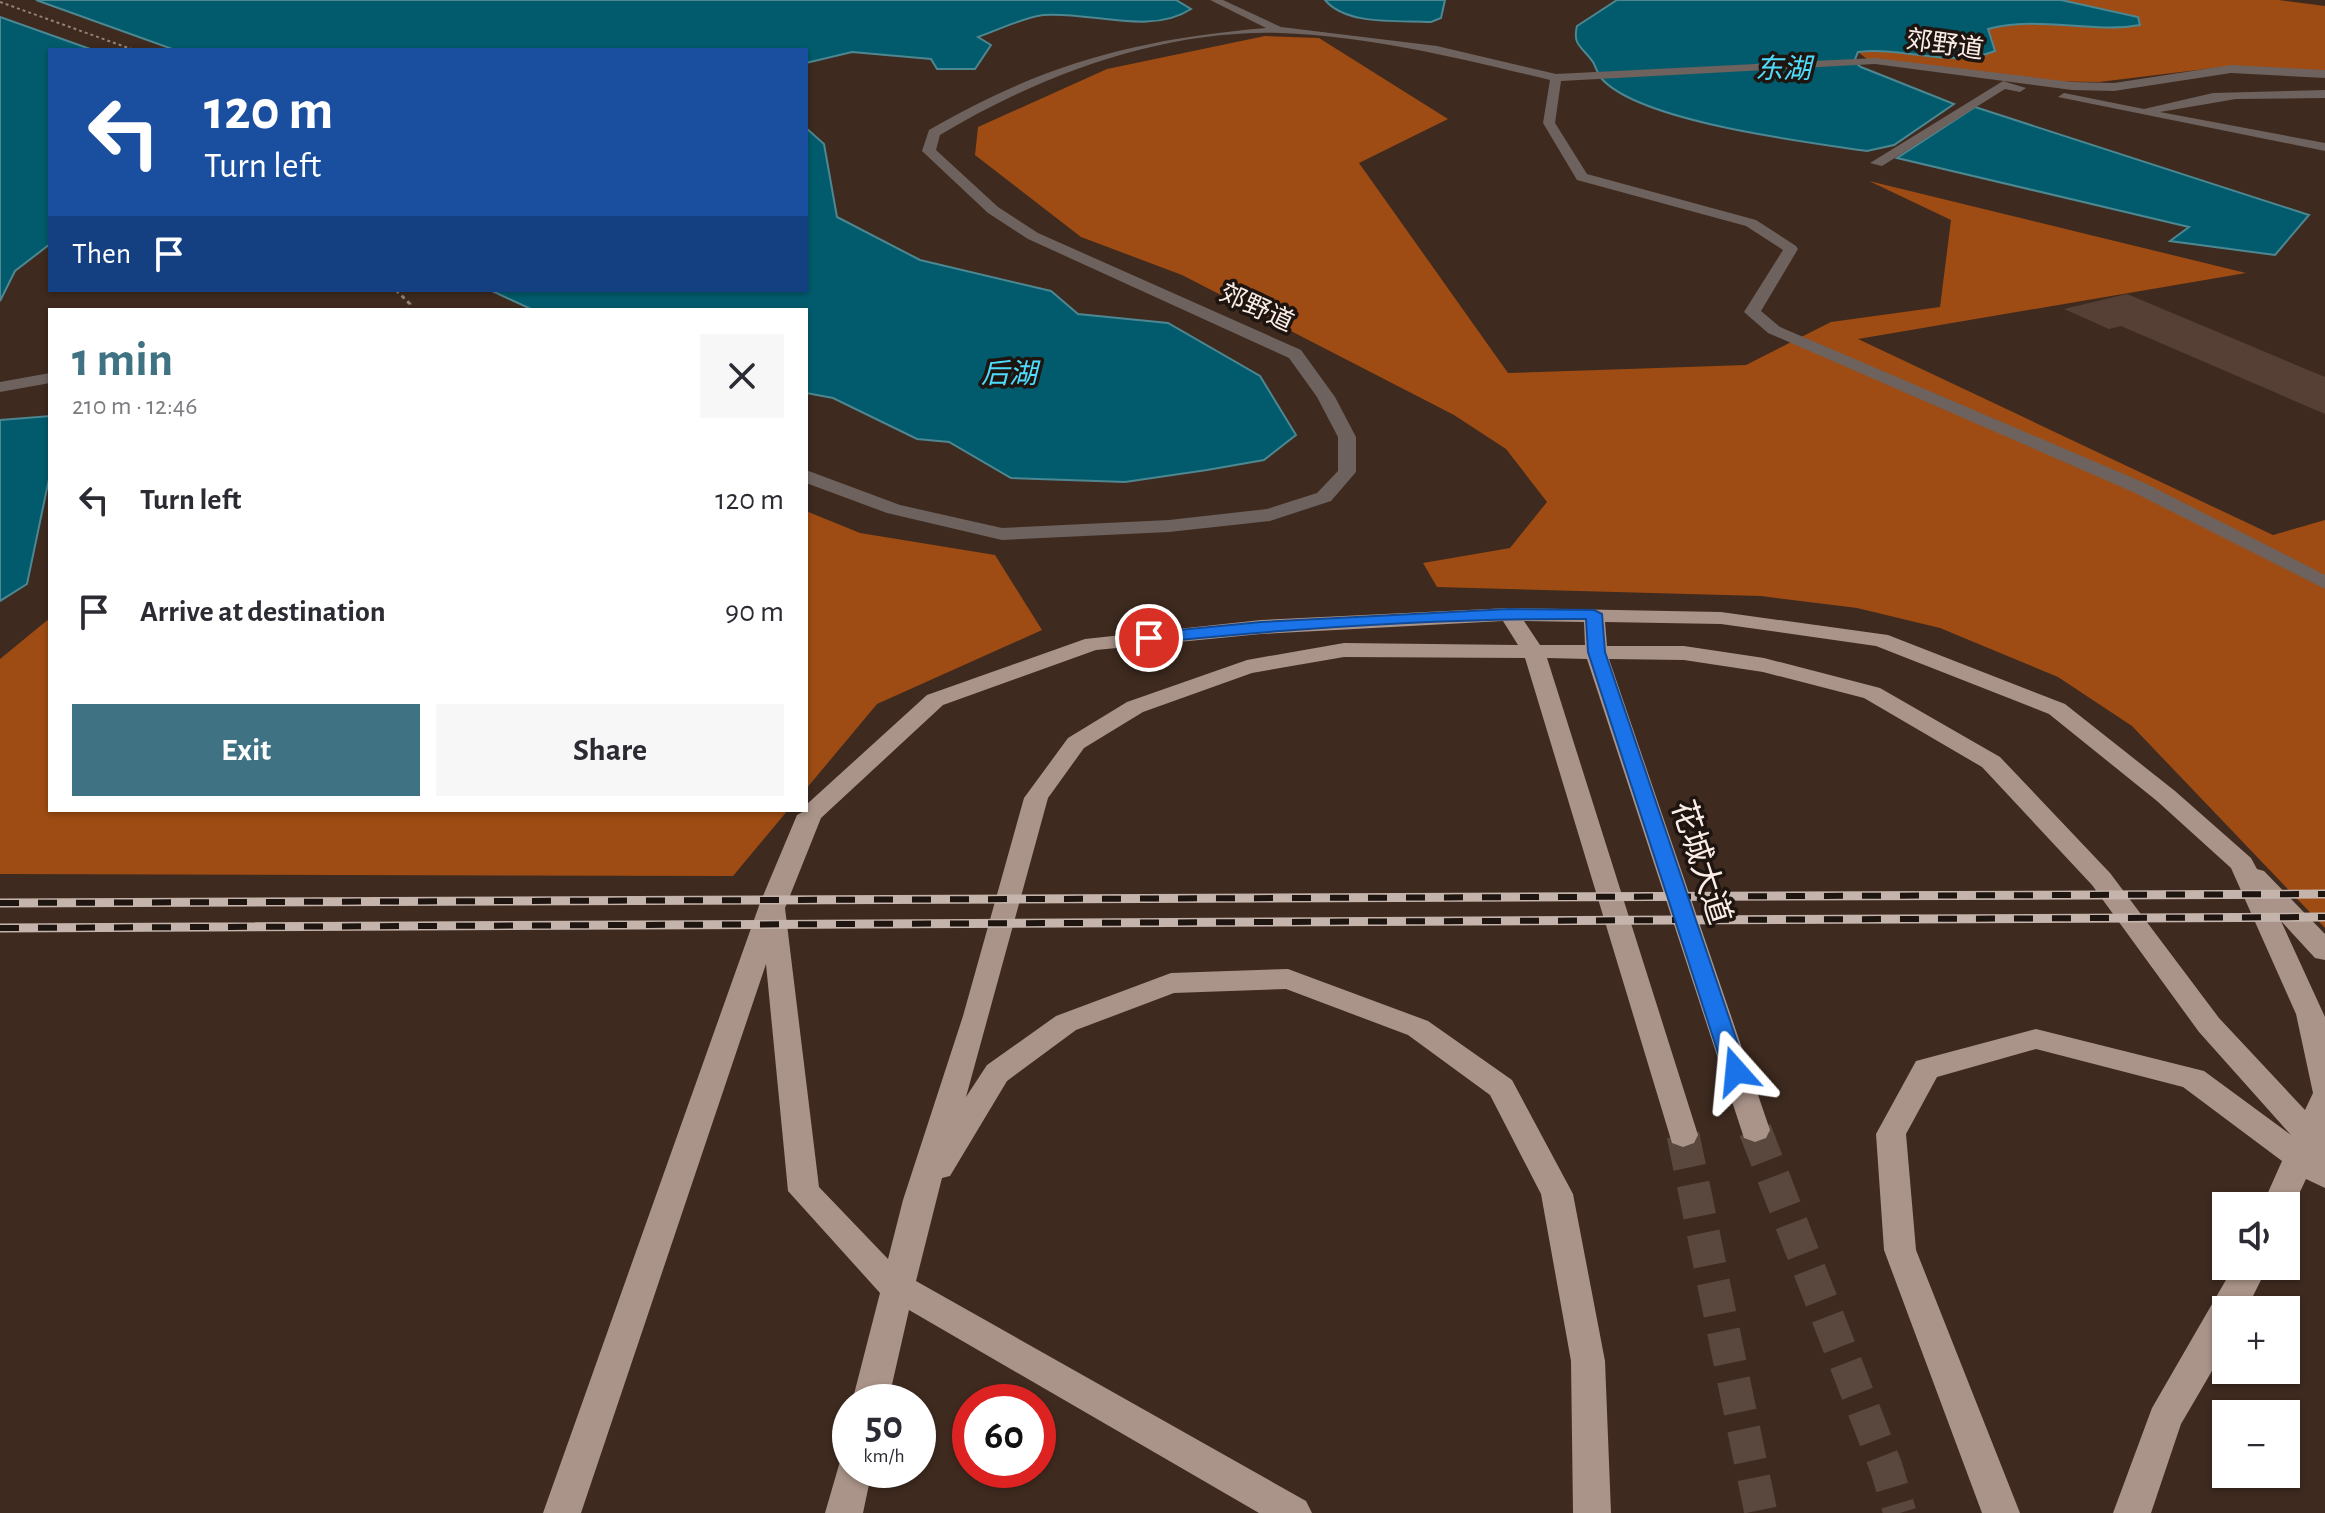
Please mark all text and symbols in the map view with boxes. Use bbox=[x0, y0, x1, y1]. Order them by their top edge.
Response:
street label: 郊野道 bbox=[1904, 25, 1986, 63]
water label: 东湖 bbox=[1755, 54, 1815, 84]
icon: left bbox=[72, 80, 176, 184]
text: 120 m bbox=[204, 83, 333, 139]
text: Turn left bbox=[204, 148, 321, 184]
icon: arrive bbox=[147, 232, 191, 276]
text: Then bbox=[72, 239, 131, 269]
street label: 郊野道 bbox=[1216, 278, 1298, 336]
button: close bbox=[700, 334, 784, 418]
text: 1 min bbox=[72, 337, 173, 385]
water label: 后湖 bbox=[981, 359, 1041, 389]
text: 210 m · 12:46 bbox=[72, 393, 198, 419]
icon: left bbox=[72, 478, 116, 522]
text: Turn left bbox=[140, 485, 241, 515]
text: 120 m bbox=[715, 485, 784, 515]
icon: arrive bbox=[72, 590, 116, 634]
text: Arrive at destination bbox=[140, 597, 386, 627]
text: 90 m bbox=[725, 597, 784, 627]
pin bbox=[1115, 604, 1183, 672]
icon: arrive bbox=[1127, 616, 1171, 660]
button: Exit bbox=[72, 704, 420, 796]
button: Share bbox=[436, 704, 784, 796]
street label: 花城大道 bbox=[1666, 796, 1738, 928]
position arrow bbox=[1694, 1029, 1778, 1113]
map controls bbox=[2212, 1192, 2300, 1488]
button: sound bbox=[2212, 1192, 2300, 1280]
button: + bbox=[2212, 1296, 2300, 1384]
speed limit sign: 60 bbox=[952, 1384, 1056, 1488]
button: − bbox=[2212, 1400, 2300, 1488]
text: 50 bbox=[865, 1406, 903, 1446]
text: km/h bbox=[863, 1446, 905, 1466]

